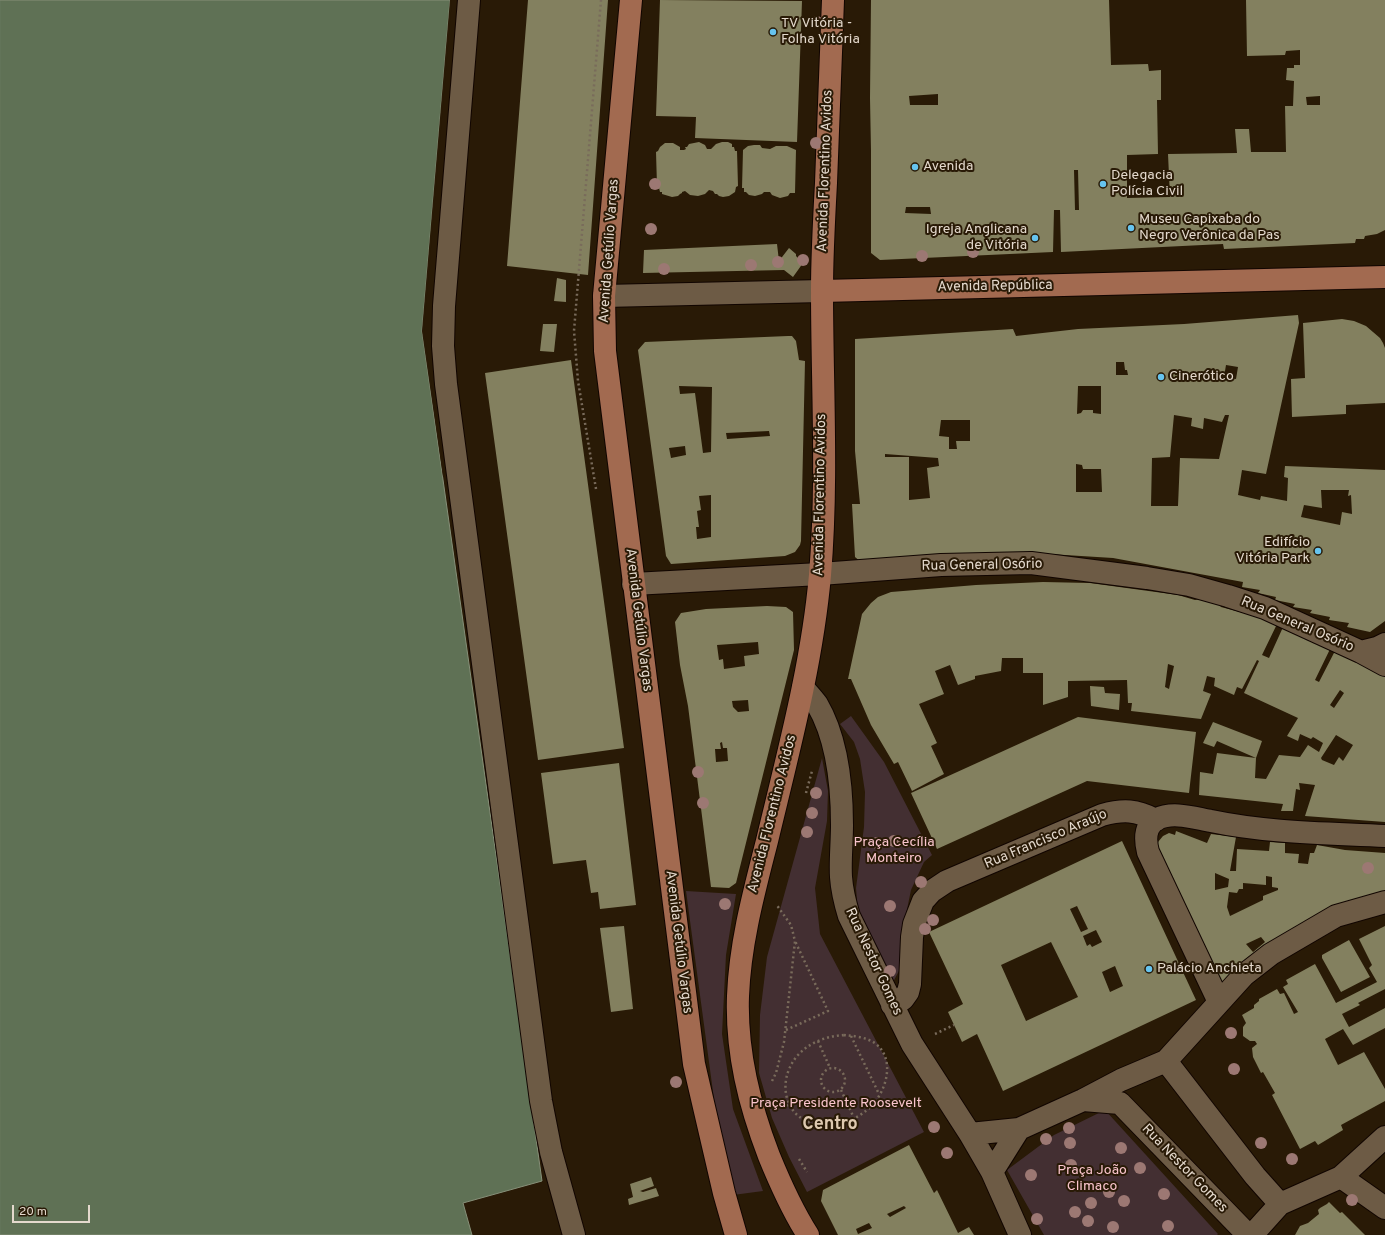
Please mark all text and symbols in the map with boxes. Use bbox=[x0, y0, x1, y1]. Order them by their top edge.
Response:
place label: TV Vitória - Folha Vitória bbox=[781, 16, 860, 48]
marker: TV Vitória - Folha Vitória bbox=[768, 27, 778, 37]
street label: Avenida Florentino Avidos bbox=[815, 89, 837, 253]
place label: Avenida bbox=[923, 159, 973, 175]
marker: Avenida bbox=[910, 162, 920, 172]
place label: Delegacia Polícia Civil bbox=[1111, 168, 1183, 200]
street label: Avenida Getúlio Vargas bbox=[597, 178, 623, 324]
marker: Delegacia Polícia Civil bbox=[1098, 179, 1108, 189]
place label: Museu Capixaba do Negro Verônica da Pas bbox=[1139, 212, 1280, 244]
place label: Igreja Anglicana de Vitória bbox=[926, 222, 1027, 254]
marker: Museu Capixaba do Negro Verônica da Pas bbox=[1126, 223, 1136, 233]
marker: Igreja Anglicana de Vitória bbox=[1030, 233, 1040, 243]
street label: Avenida República bbox=[937, 278, 1053, 296]
place label: Cinerótico bbox=[1169, 369, 1234, 385]
marker: Cinerótico bbox=[1156, 372, 1166, 382]
street label: Avenida Florentino Avidos bbox=[811, 414, 831, 576]
place label: Edifício Vitória Park bbox=[1236, 535, 1310, 568]
marker: Edifício Vitória Park bbox=[1313, 546, 1323, 556]
street label: Avenida Getúlio Vargas bbox=[621, 547, 655, 693]
street label: Rua General Osório bbox=[921, 557, 1043, 575]
street label: Rua General Osório bbox=[1238, 594, 1356, 656]
street label: Avenida Florentino Avidos bbox=[745, 733, 801, 895]
street label: Rua Francisco Araújo bbox=[982, 807, 1110, 873]
park label: Praça Cecília Monteiro bbox=[853, 835, 935, 868]
street label: Avenida Getúlio Vargas bbox=[661, 869, 695, 1015]
street label: Rua Nestor Gomes bbox=[841, 906, 905, 1018]
place label: Palácio Anchieta bbox=[1157, 961, 1262, 977]
marker: Palácio Anchieta bbox=[1144, 964, 1154, 974]
park label: Praça Presidente Roosevelt bbox=[750, 1096, 922, 1112]
district label: Centro bbox=[802, 1114, 858, 1136]
street label: Rua Nestor Gomes bbox=[1137, 1121, 1231, 1217]
park label: Praça João Climaco bbox=[1057, 1163, 1127, 1196]
scale bar bbox=[14, 1197, 92, 1223]
text: 20 m bbox=[19, 1204, 47, 1220]

